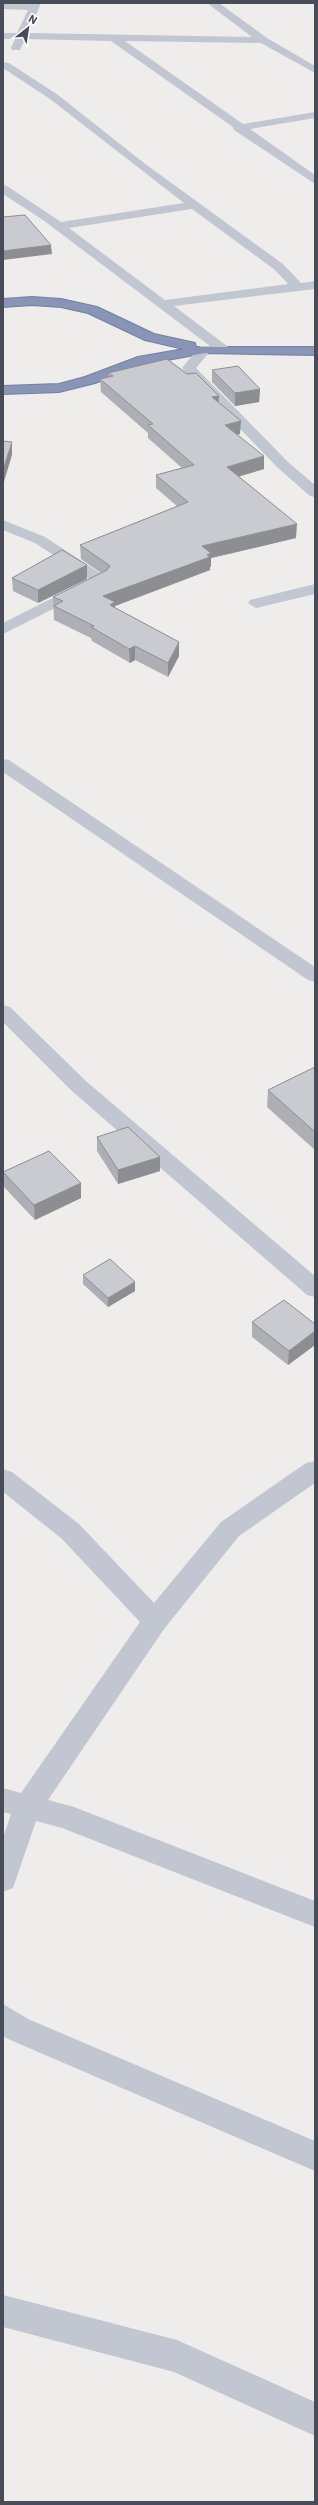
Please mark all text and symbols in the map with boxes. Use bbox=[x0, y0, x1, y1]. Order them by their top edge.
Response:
north arrow bbox=[8, 8, 48, 48]
text: N bbox=[26, 11, 40, 27]

